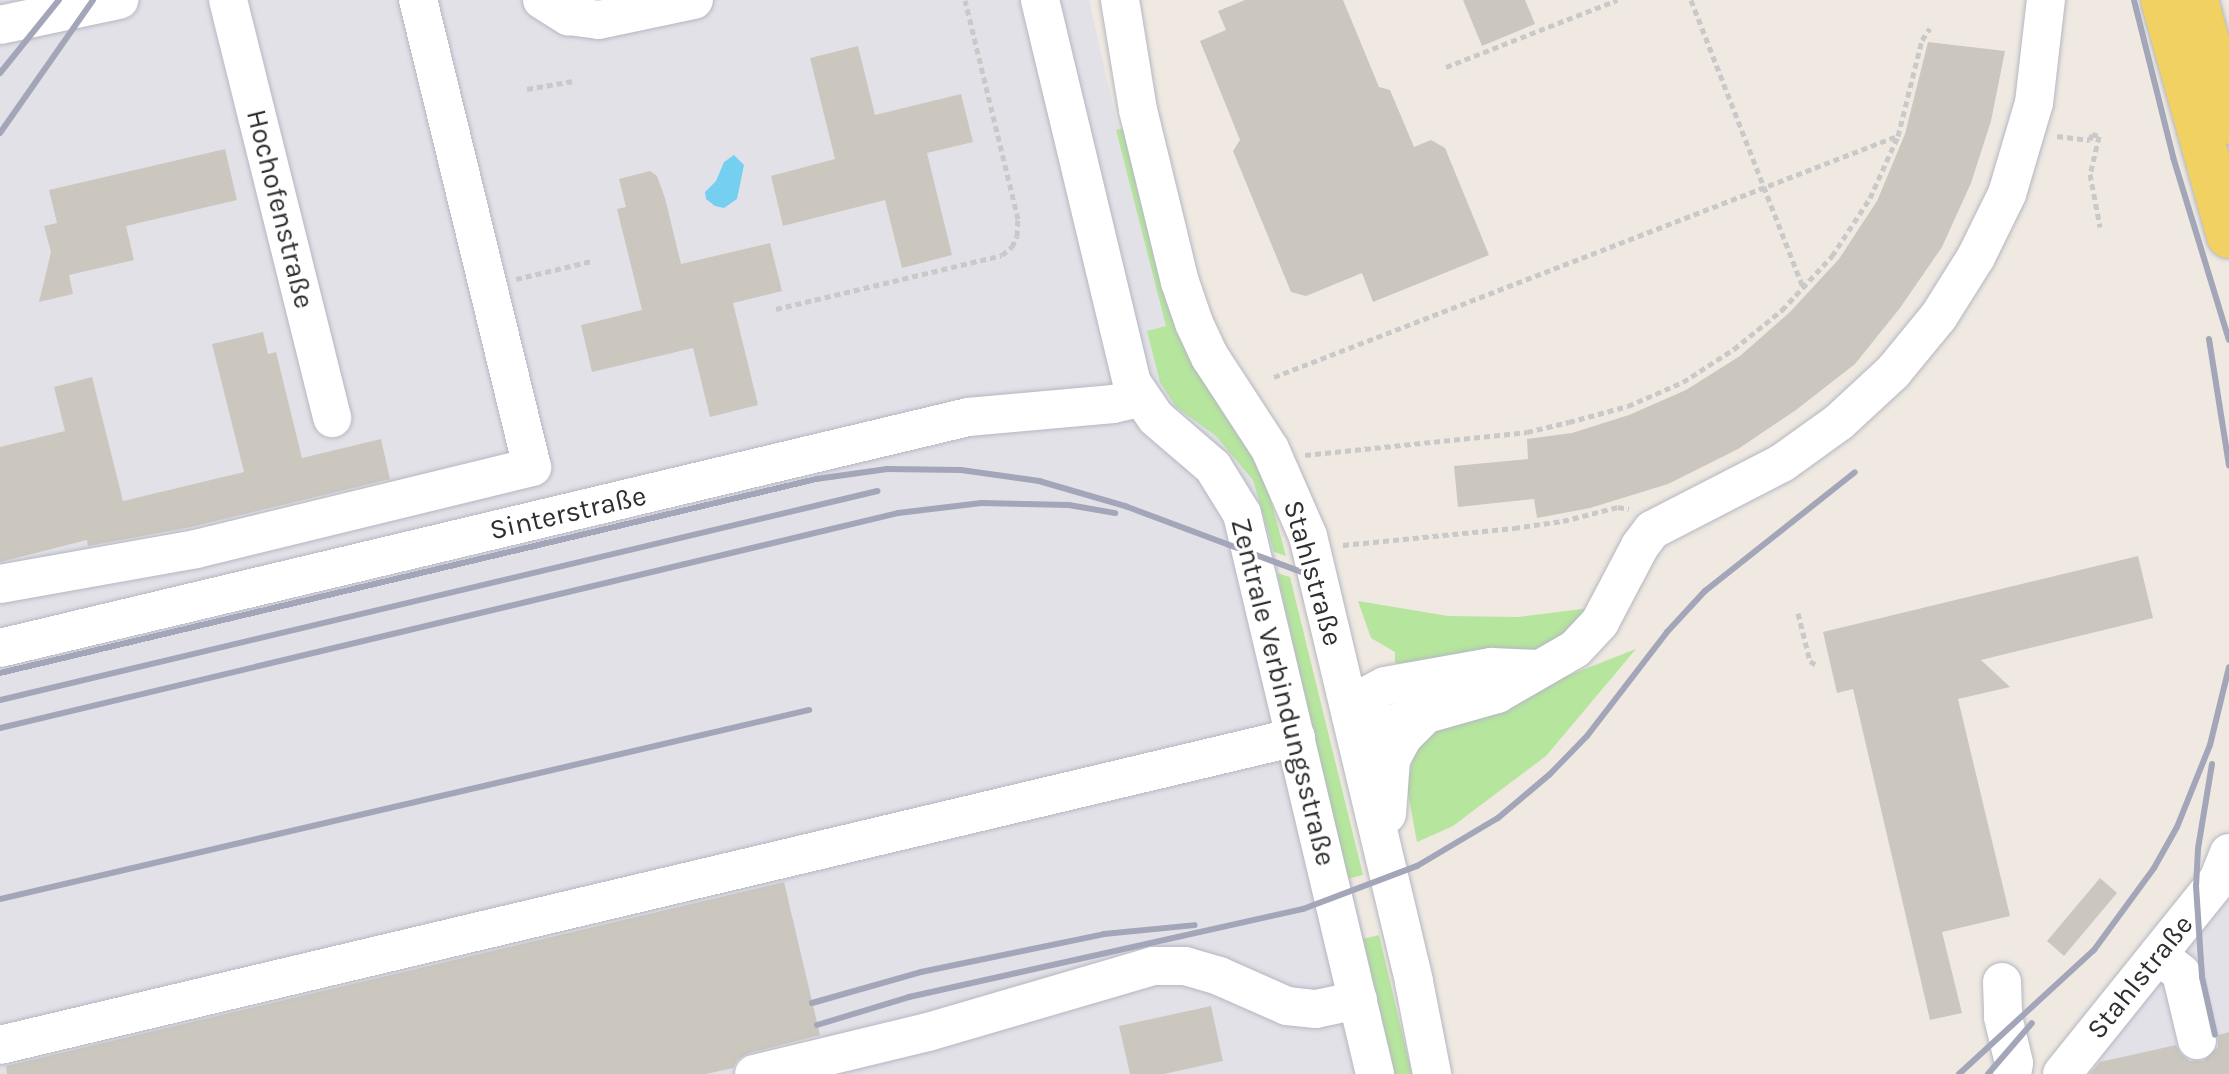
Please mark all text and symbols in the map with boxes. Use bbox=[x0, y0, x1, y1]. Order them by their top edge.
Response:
street label: Hochofenstraße bbox=[239, 106, 321, 312]
street label: Sinterstraße bbox=[487, 479, 649, 547]
street label: Stahlstraße bbox=[1276, 496, 1350, 650]
street label: Zentrale Verbindungsstraße bbox=[1223, 515, 1343, 869]
street label: Stahlstraße bbox=[2080, 908, 2200, 1046]

